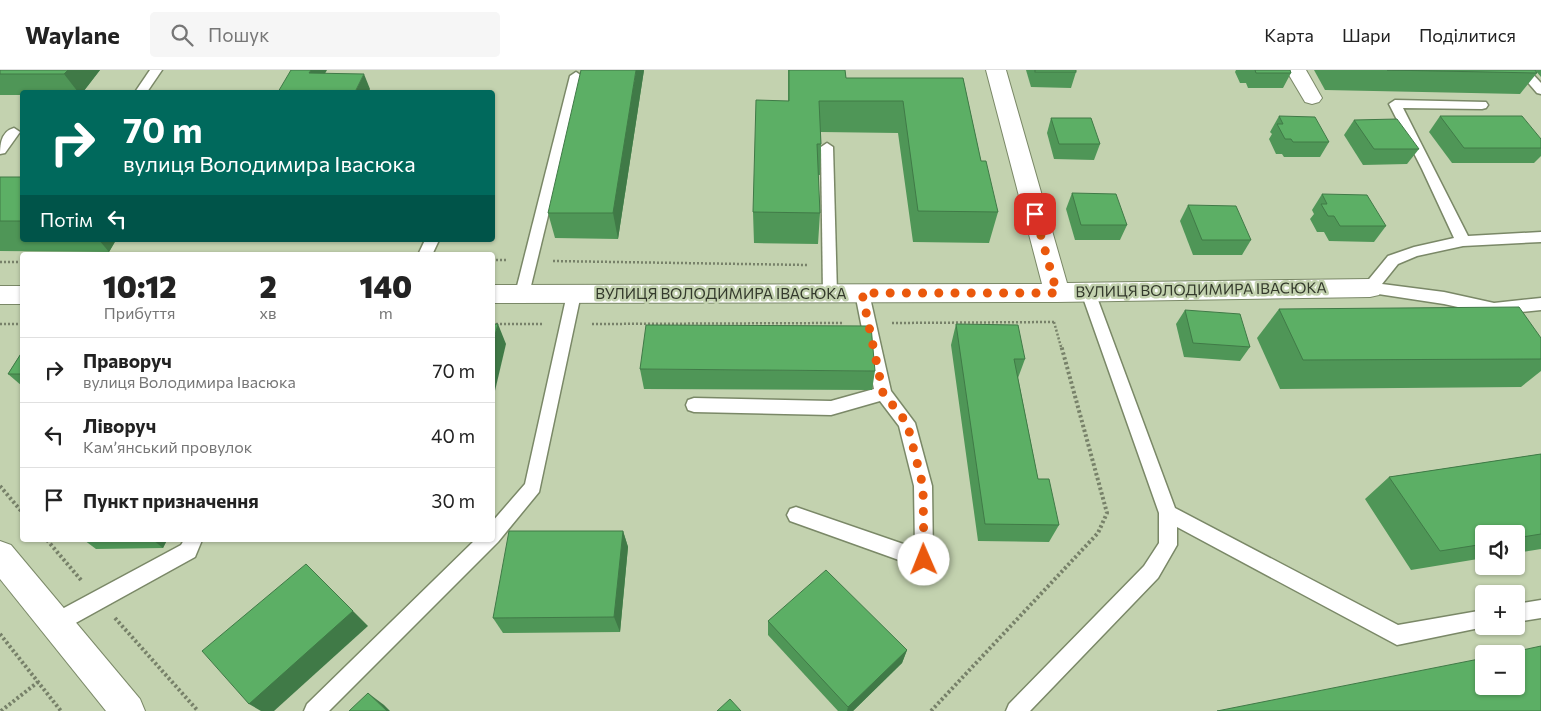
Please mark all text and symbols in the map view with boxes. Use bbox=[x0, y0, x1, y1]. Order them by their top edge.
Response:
search box bbox=[150, 12, 500, 57]
text: Waylane bbox=[25, 20, 120, 49]
icon: search bbox=[168, 21, 196, 49]
text: Пошук bbox=[208, 23, 269, 46]
text: Карта bbox=[1264, 24, 1314, 46]
text: Шари bbox=[1342, 24, 1391, 46]
text: Поділитися bbox=[1419, 24, 1516, 46]
text: 70 m bbox=[123, 107, 203, 150]
icon: right bbox=[40, 110, 105, 175]
text: вулиця Володимира Івасюка bbox=[123, 150, 416, 177]
pin bbox=[1014, 193, 1056, 235]
icon: arrive bbox=[1021, 200, 1049, 228]
icon: left bbox=[103, 205, 131, 233]
text: Потім bbox=[40, 208, 93, 231]
text: 10:12 bbox=[103, 267, 177, 304]
text: 2 bbox=[259, 267, 277, 304]
text: 140 bbox=[359, 267, 412, 304]
street label: ВУЛИЦЯ ВОЛОДИМИРА ІВАСЮКА bbox=[1075, 278, 1327, 300]
street label: ВУЛИЦЯ ВОЛОДИМИРА ІВАСЮКА bbox=[595, 284, 847, 302]
text: Прибуття bbox=[104, 303, 176, 322]
text: хв bbox=[260, 303, 277, 322]
text: m bbox=[379, 303, 393, 322]
text: Праворуч bbox=[83, 349, 172, 372]
icon: right bbox=[40, 356, 68, 384]
text: 70 m bbox=[432, 359, 475, 382]
text: вулиця Володимира Івасюка bbox=[83, 372, 296, 391]
text: Ліворуч bbox=[83, 414, 156, 437]
icon: left bbox=[40, 421, 68, 449]
text: 40 m bbox=[431, 424, 475, 447]
text: Камʼянський провулок bbox=[83, 437, 252, 456]
icon: arrive bbox=[40, 486, 68, 514]
text: Пункт призначення bbox=[83, 489, 259, 512]
text: 30 m bbox=[432, 489, 475, 512]
map controls bbox=[1475, 525, 1525, 695]
button: sound bbox=[1475, 525, 1525, 575]
position arrow bbox=[897, 533, 949, 585]
button: + bbox=[1475, 585, 1525, 635]
button: − bbox=[1475, 645, 1525, 695]

